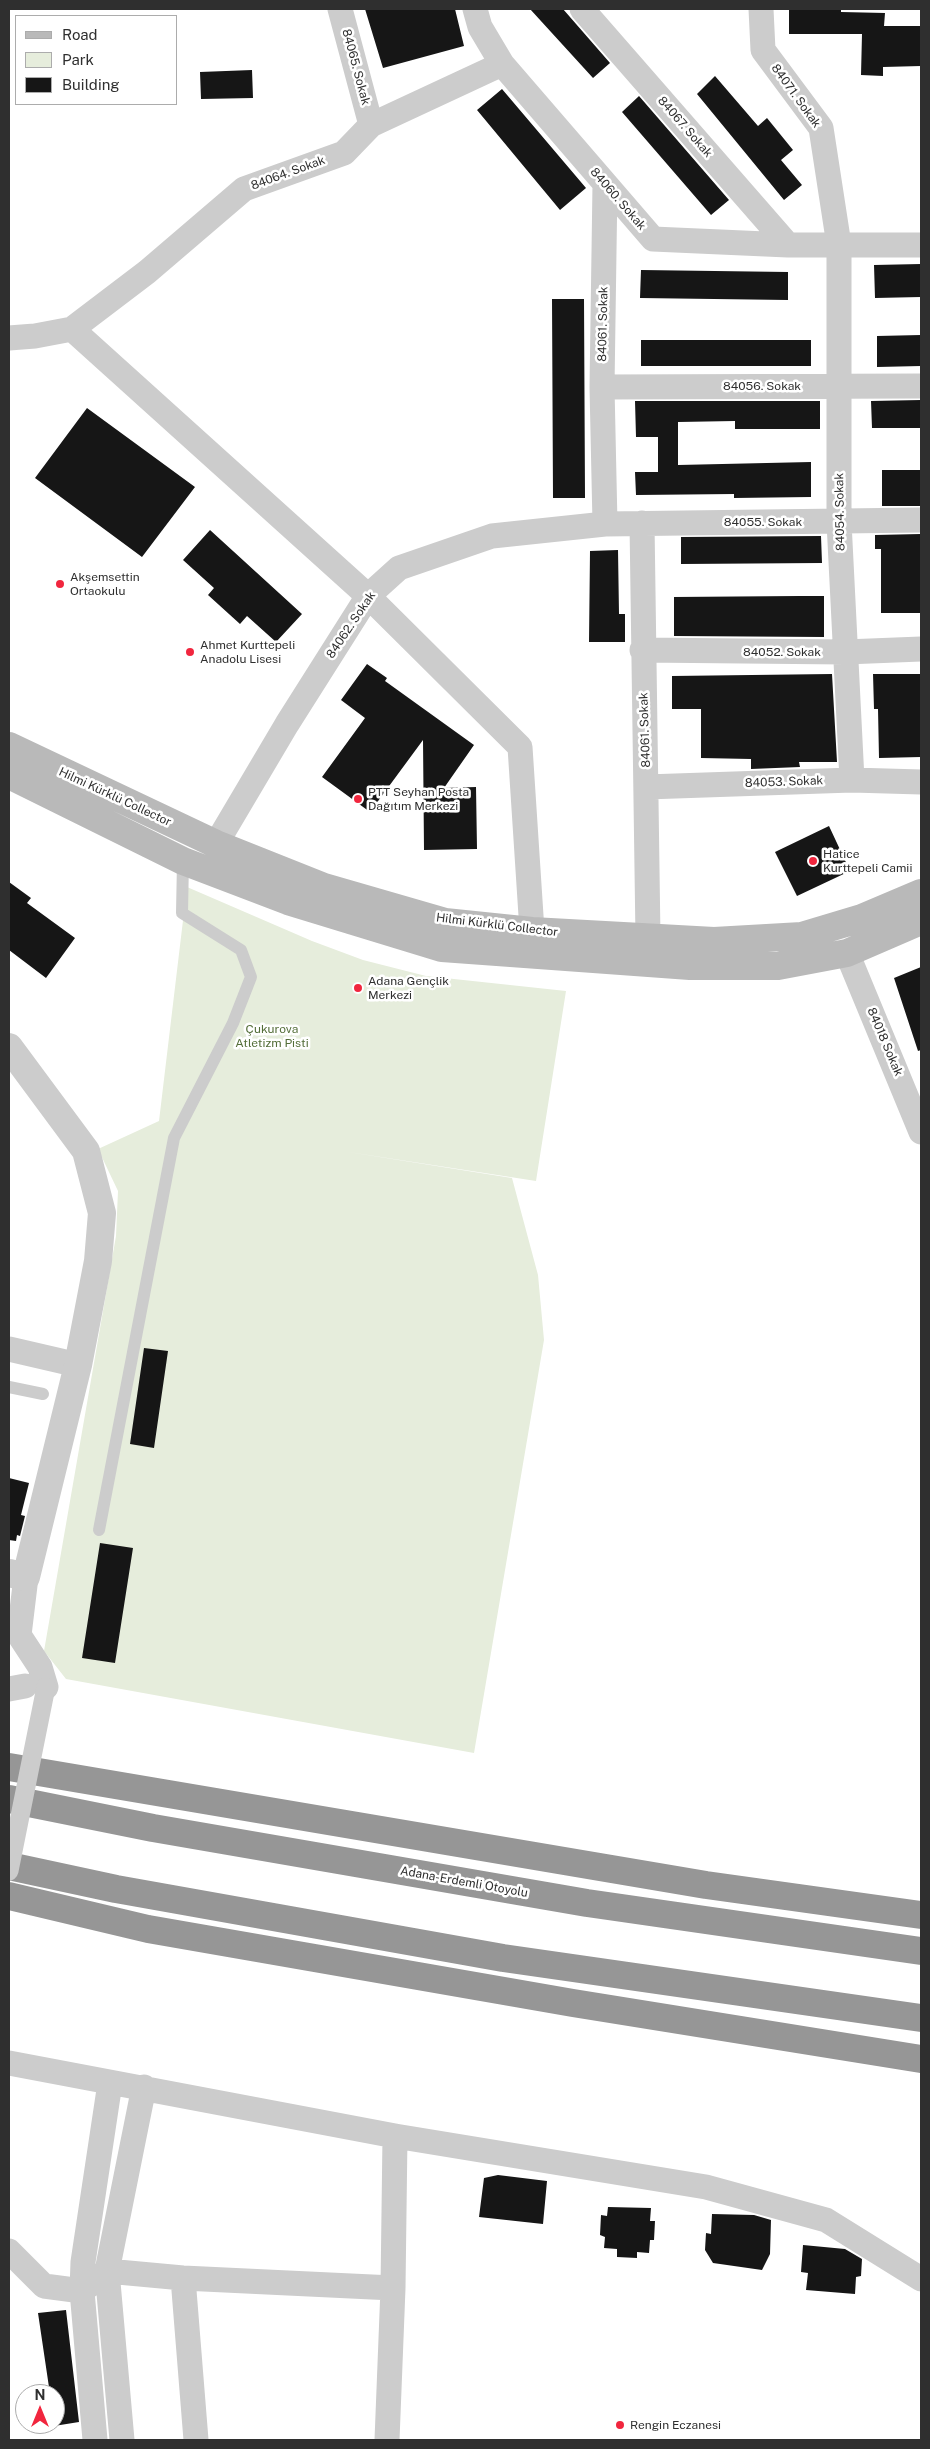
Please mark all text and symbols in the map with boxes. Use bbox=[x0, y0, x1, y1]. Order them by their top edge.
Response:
legend bbox=[15, 15, 178, 105]
text: Road bbox=[62, 26, 98, 43]
street label: 84065. Sokak bbox=[339, 27, 373, 107]
text: Park bbox=[62, 51, 94, 68]
street label: 84071. Sokak bbox=[768, 61, 824, 131]
text: Building bbox=[62, 76, 120, 93]
street label: 84067. Sokak bbox=[655, 94, 715, 160]
street label: 84064. Sokak bbox=[249, 153, 327, 193]
street label: 84060. Sokak bbox=[587, 165, 649, 233]
street label: 84061. Sokak bbox=[595, 286, 611, 362]
street label: 84056. Sokak bbox=[723, 379, 801, 393]
street label: 84054. Sokak bbox=[832, 473, 848, 551]
street label: 84055. Sokak bbox=[724, 515, 802, 529]
place label: Akşemsettin Ortaokulu bbox=[70, 570, 140, 598]
marker: Akşemsettin Ortaokulu bbox=[54, 578, 66, 590]
street label: 84062. Sokak bbox=[323, 589, 379, 661]
place label: Ahmet Kurttepeli Anadolu Lisesi bbox=[200, 638, 295, 666]
street label: 84052. Sokak bbox=[743, 645, 821, 659]
marker: Ahmet Kurttepeli Anadolu Lisesi bbox=[184, 646, 196, 658]
street label: 84061. Sokak bbox=[636, 692, 654, 768]
street label: Hilmi Kürklü Collector bbox=[56, 765, 174, 829]
street label: 84053. Sokak bbox=[745, 773, 823, 791]
place label: PTT Seyhan Posta Dağıtım Merkezi bbox=[368, 785, 469, 813]
marker: PTT Seyhan Posta Dağıtım Merkezi bbox=[352, 793, 364, 805]
place label: Hatice Kurttepeli Camii bbox=[823, 847, 912, 875]
marker: Hatice Kurttepeli Camii bbox=[807, 855, 819, 867]
street label: Hilmi Kürklü Collector bbox=[435, 910, 559, 940]
place label: Adana Gençlik Merkezi bbox=[368, 974, 449, 1002]
marker: Adana Gençlik Merkezi bbox=[352, 982, 364, 994]
street label: 84018 Sokak bbox=[864, 1006, 906, 1078]
park label: Çukurova Atletizm Pisti bbox=[235, 1022, 309, 1050]
street label: Adana-Erdemli Otoyolu bbox=[399, 1864, 529, 1900]
north arrow bbox=[15, 2384, 65, 2434]
text: N bbox=[35, 2387, 45, 2403]
place label: Rengin Eczanesi bbox=[630, 2418, 721, 2432]
marker: Rengin Eczanesi bbox=[614, 2419, 626, 2431]

